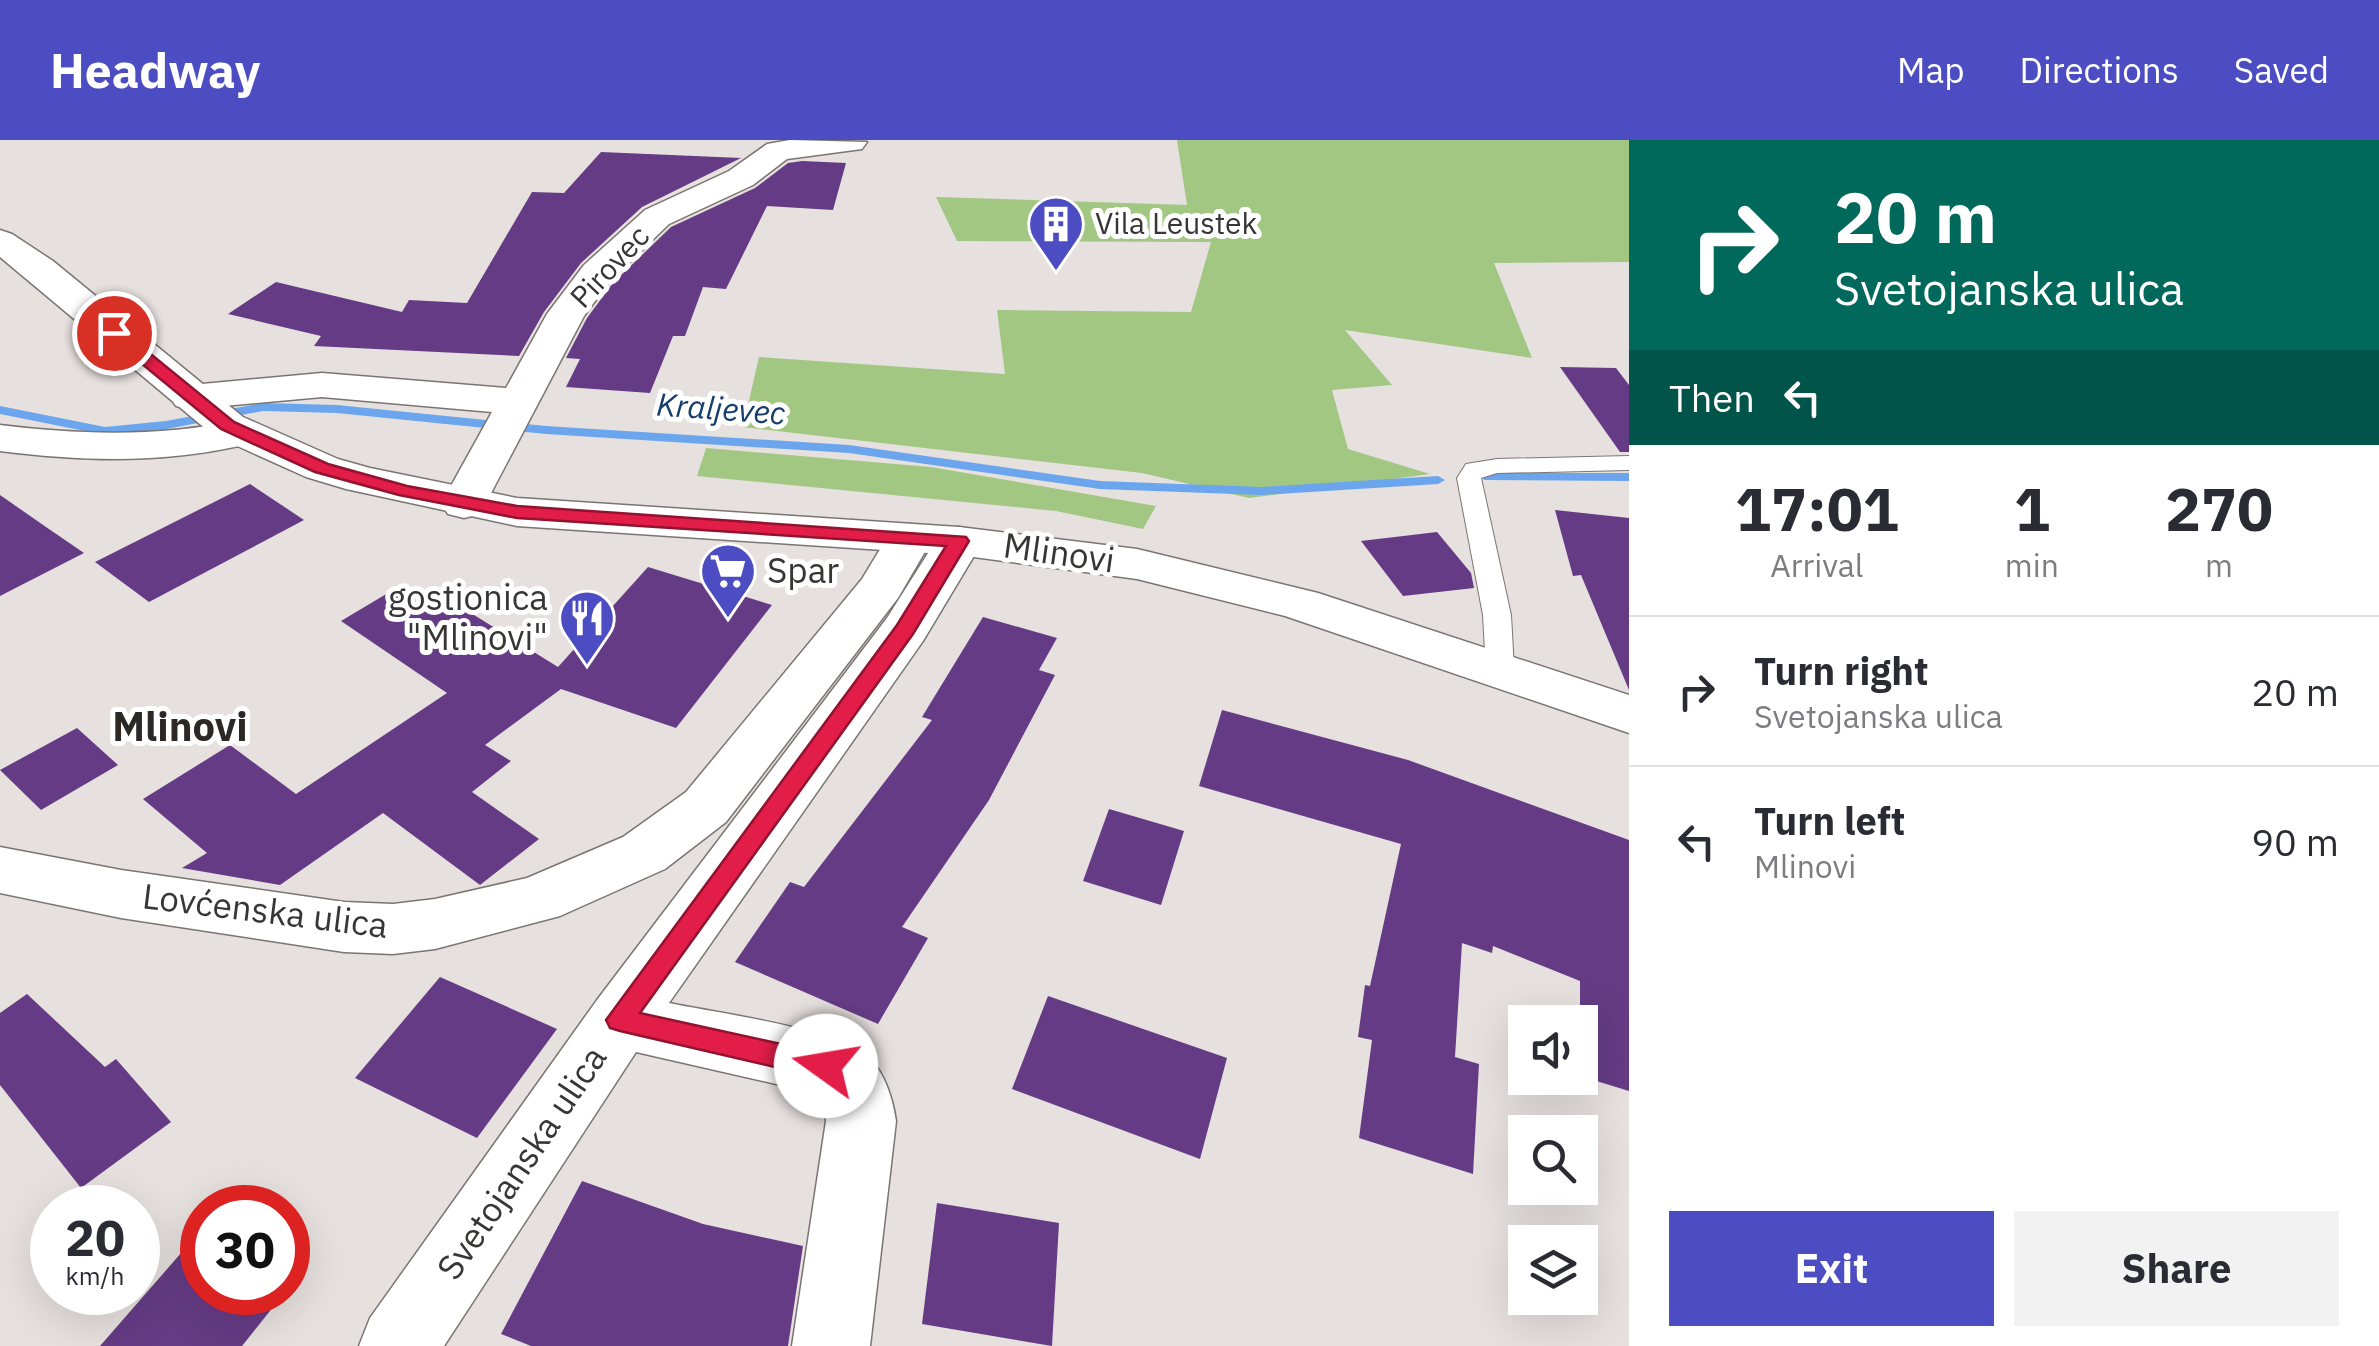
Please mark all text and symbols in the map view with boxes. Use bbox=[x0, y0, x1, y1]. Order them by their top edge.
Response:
text: Headway bbox=[50, 39, 260, 101]
text: Map bbox=[1897, 47, 1965, 93]
text: Directions bbox=[2020, 47, 2179, 93]
text: Saved bbox=[2234, 47, 2329, 93]
text: 20 m bbox=[1834, 171, 1997, 262]
icon: right bbox=[1669, 180, 1799, 310]
building icon: Vila Leustek bbox=[1026, 194, 1086, 273]
place label: Vila Leustek bbox=[1095, 203, 1258, 242]
street label: Pirovec bbox=[561, 216, 657, 316]
text: Svetojanska ulica bbox=[1834, 259, 2184, 317]
pin bbox=[72, 291, 157, 376]
icon: arrive bbox=[87, 306, 142, 361]
icon: left bbox=[1775, 370, 1830, 425]
text: Then bbox=[1669, 373, 1755, 422]
water label: Kraljevec bbox=[655, 383, 787, 433]
text: 17:01 bbox=[1735, 469, 1899, 548]
text: 1 bbox=[2014, 469, 2050, 548]
text: 270 bbox=[2165, 469, 2273, 548]
street label: Mlinovi bbox=[1001, 521, 1118, 583]
supermarket icon: Spar bbox=[698, 541, 758, 620]
text: Arrival bbox=[1770, 544, 1864, 586]
text: min bbox=[2005, 544, 2059, 586]
text: m bbox=[2205, 544, 2233, 586]
place label: Spar bbox=[767, 547, 839, 593]
place label: gostionica "Mlinovi" bbox=[388, 574, 548, 660]
restaurant icon: gostionica "Mlinovi" bbox=[557, 588, 617, 667]
text: Turn right bbox=[1754, 646, 1929, 695]
icon: right bbox=[1669, 664, 1724, 719]
text: 20 m bbox=[2251, 667, 2339, 716]
text: Svetojanska ulica bbox=[1754, 695, 2003, 737]
district label: Mlinovi bbox=[112, 700, 248, 752]
text: Turn left bbox=[1754, 796, 1905, 845]
icon: left bbox=[1669, 814, 1724, 869]
text: 90 m bbox=[2251, 817, 2339, 866]
text: Mlinovi bbox=[1754, 845, 1856, 887]
street label: Lovćenska ulica bbox=[140, 872, 390, 948]
map controls bbox=[1508, 1005, 1598, 1315]
button: sound bbox=[1508, 1005, 1598, 1095]
position arrow bbox=[774, 1014, 878, 1118]
street label: Svetojanska ulica bbox=[426, 1037, 616, 1288]
button: search bbox=[1508, 1115, 1598, 1205]
speed limit sign: 30 bbox=[180, 1185, 310, 1315]
text: 20 bbox=[65, 1205, 125, 1270]
button: Exit bbox=[1669, 1211, 1994, 1326]
button: Share bbox=[2014, 1211, 2339, 1326]
button: layers bbox=[1508, 1225, 1598, 1315]
text: km/h bbox=[66, 1259, 124, 1292]

